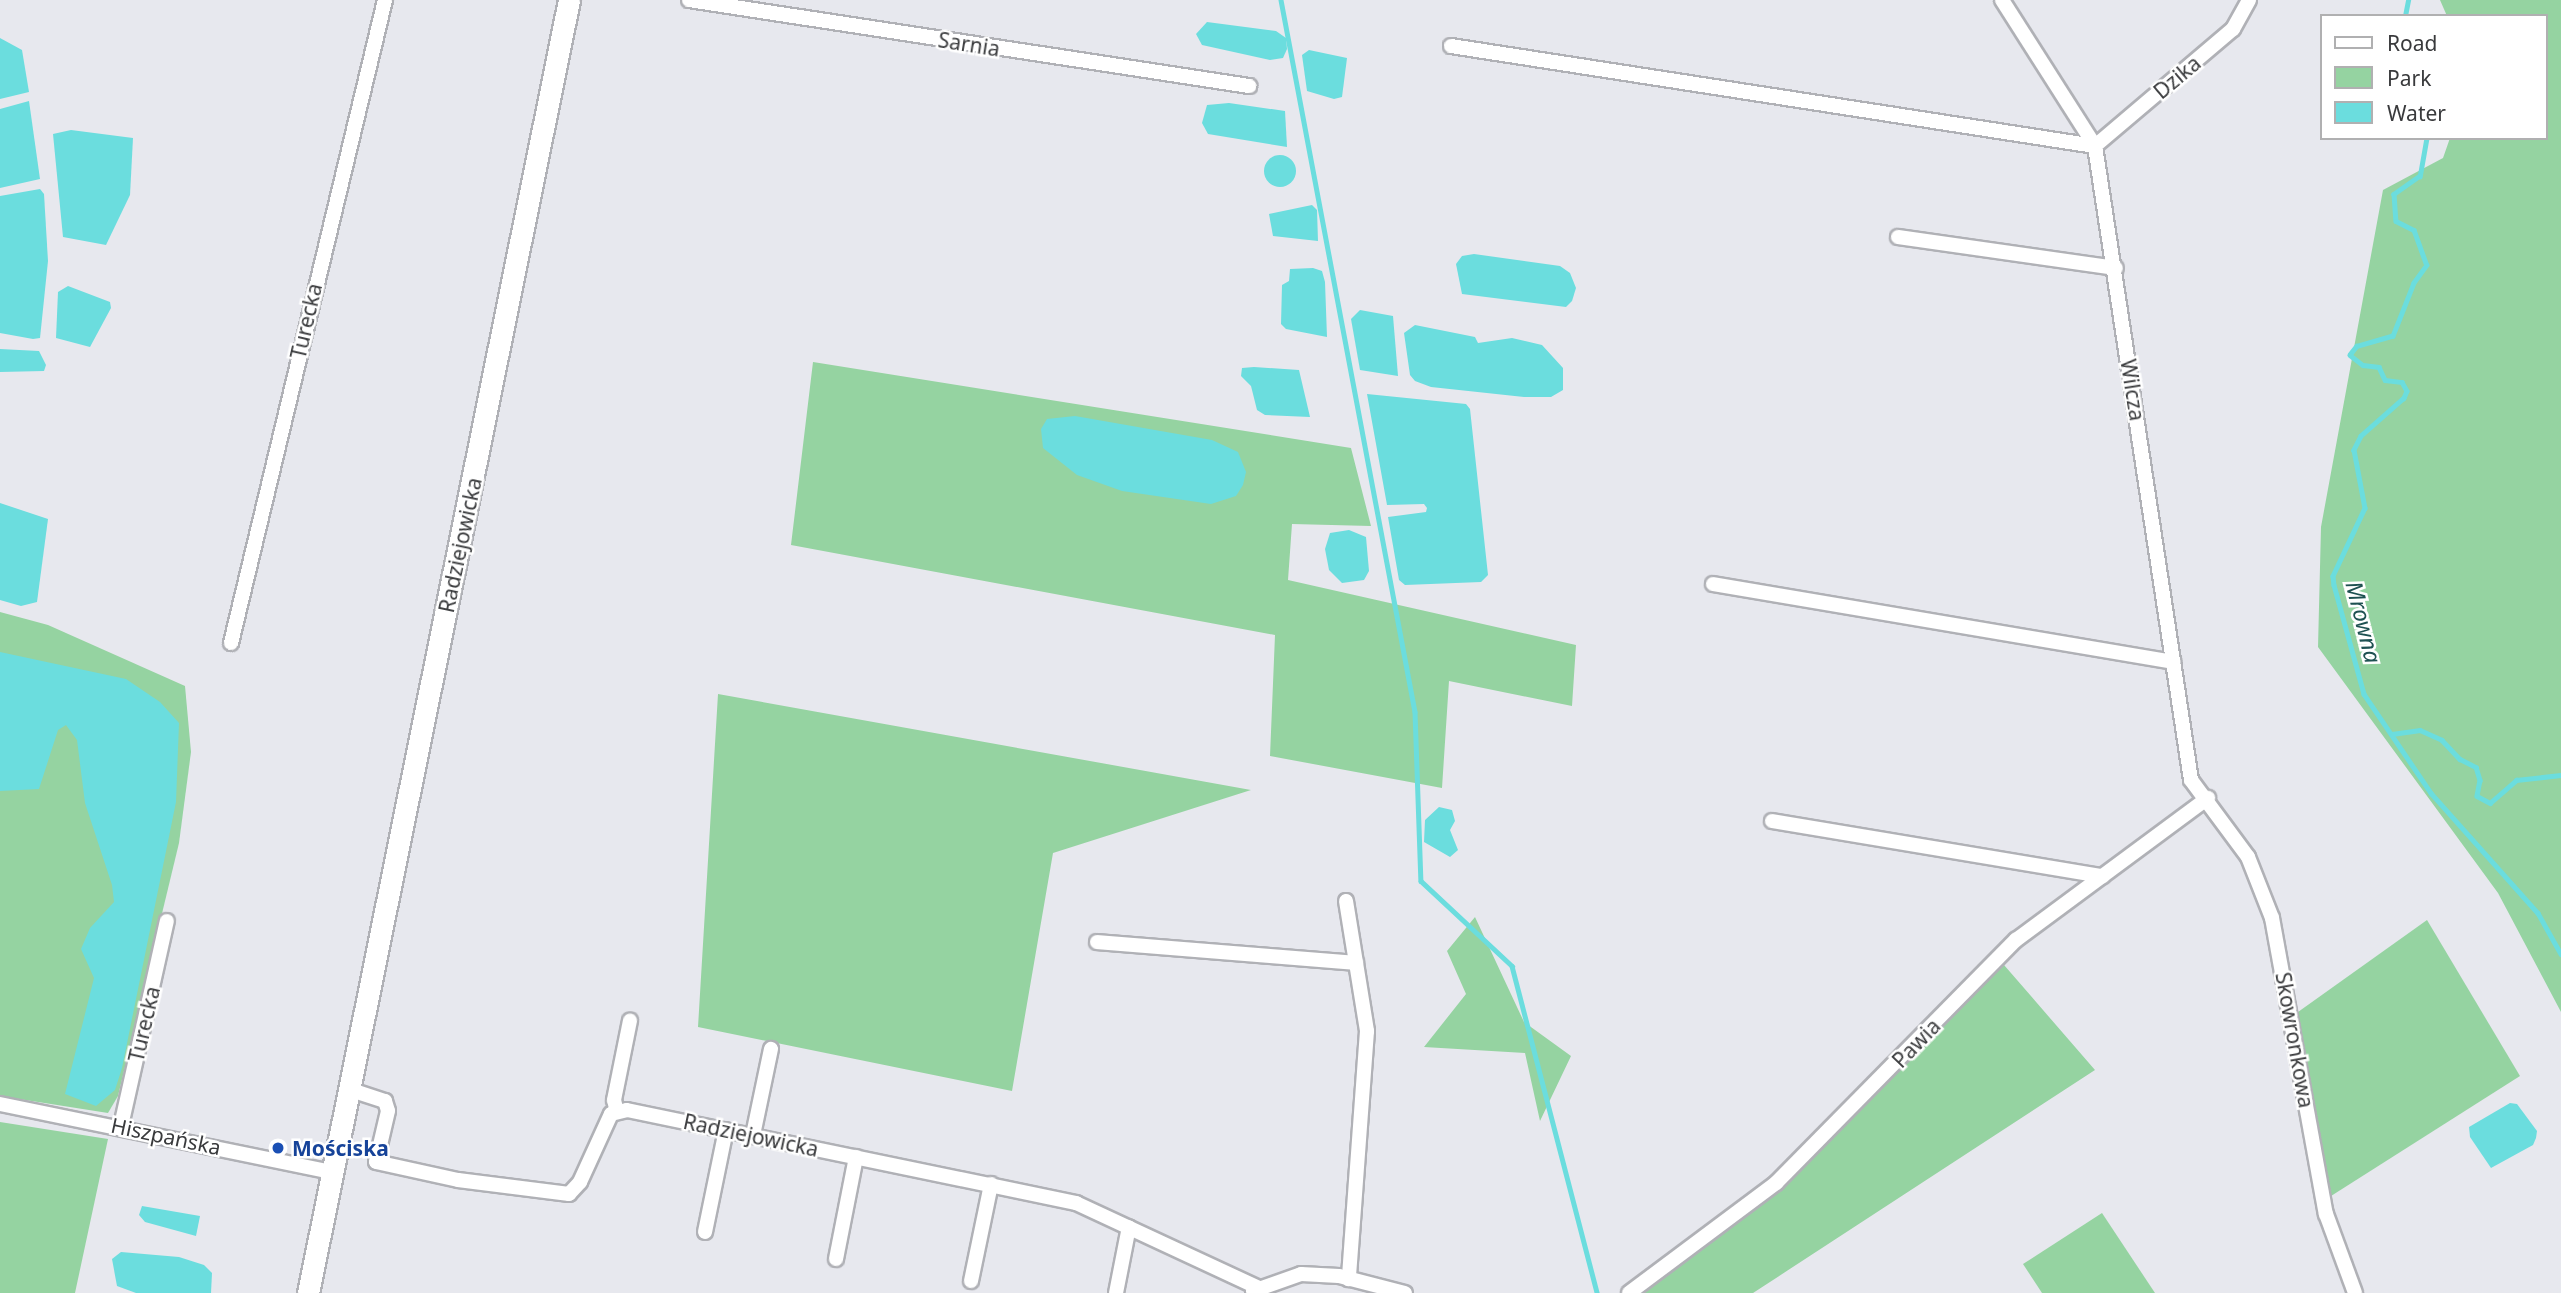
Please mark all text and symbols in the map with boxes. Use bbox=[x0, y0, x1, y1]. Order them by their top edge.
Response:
legend bbox=[2320, 14, 2547, 140]
street label: Sarnia bbox=[936, 27, 1002, 61]
text: Road bbox=[2387, 29, 2437, 57]
street label: Dzika bbox=[2148, 50, 2206, 104]
text: Park bbox=[2387, 64, 2431, 92]
text: Water bbox=[2387, 99, 2446, 127]
street label: Turecka bbox=[285, 281, 327, 361]
street label: Wilcza bbox=[2116, 357, 2150, 423]
street label: Radziejowicka bbox=[433, 475, 487, 615]
water label: Mrowna bbox=[2341, 578, 2387, 666]
street label: Skowronkowa bbox=[2271, 970, 2319, 1110]
street label: Turecka bbox=[123, 984, 165, 1064]
street label: Pawia bbox=[1887, 1013, 1945, 1073]
street label: Radziejowicka bbox=[681, 1108, 821, 1162]
street label: Hiszpańska bbox=[109, 1112, 223, 1160]
place label: Mościska bbox=[292, 1135, 389, 1161]
marker: Mościska bbox=[270, 1140, 286, 1156]

